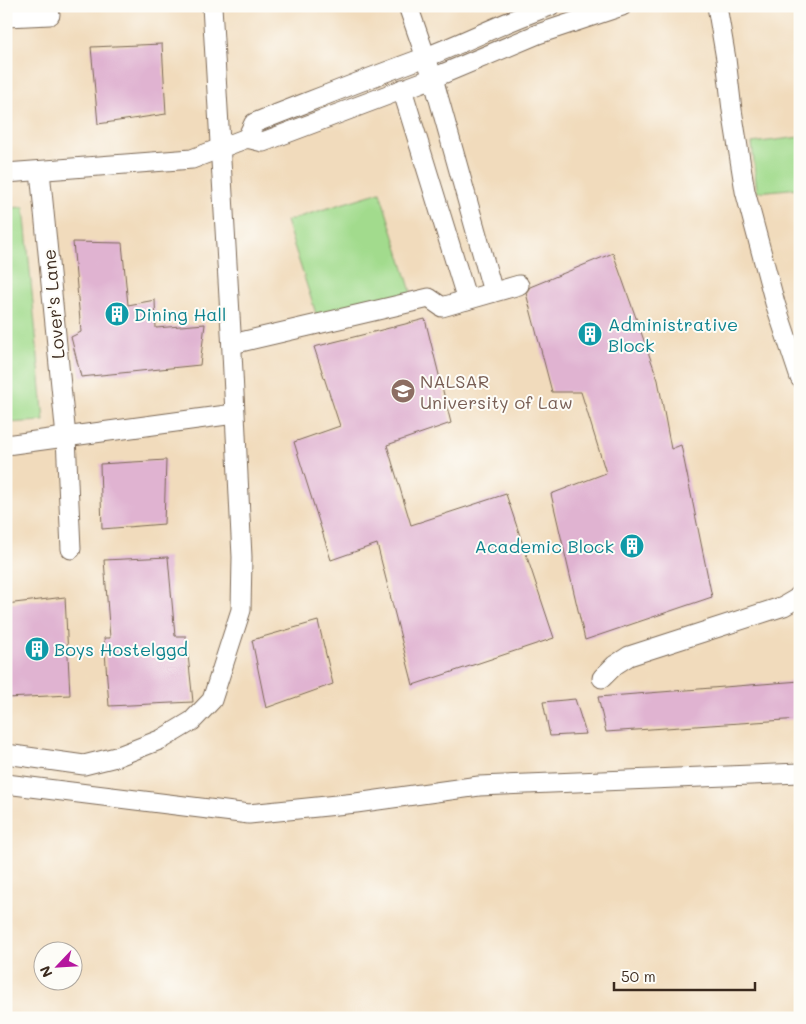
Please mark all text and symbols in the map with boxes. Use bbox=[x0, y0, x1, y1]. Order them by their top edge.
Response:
street label: Lover's Lane bbox=[36, 248, 70, 360]
building icon: Dining Hall bbox=[104, 301, 130, 327]
place label: Dining Hall bbox=[134, 302, 227, 326]
place label: Administrative Block bbox=[608, 312, 738, 357]
building icon: Administrative Block bbox=[577, 321, 603, 347]
place label: NALSAR University of Law bbox=[420, 369, 573, 414]
school or university icon: NALSAR University of Law bbox=[390, 378, 416, 404]
building icon: Academic Block bbox=[619, 533, 645, 559]
place label: Academic Block bbox=[474, 534, 614, 558]
building icon: Boys Hostelggd bbox=[24, 636, 50, 662]
place label: Boys Hostelggd bbox=[54, 637, 188, 661]
north arrow bbox=[32, 942, 82, 992]
scale bar bbox=[614, 959, 755, 991]
text: N bbox=[35, 963, 57, 981]
text: 50 m bbox=[621, 966, 656, 986]

